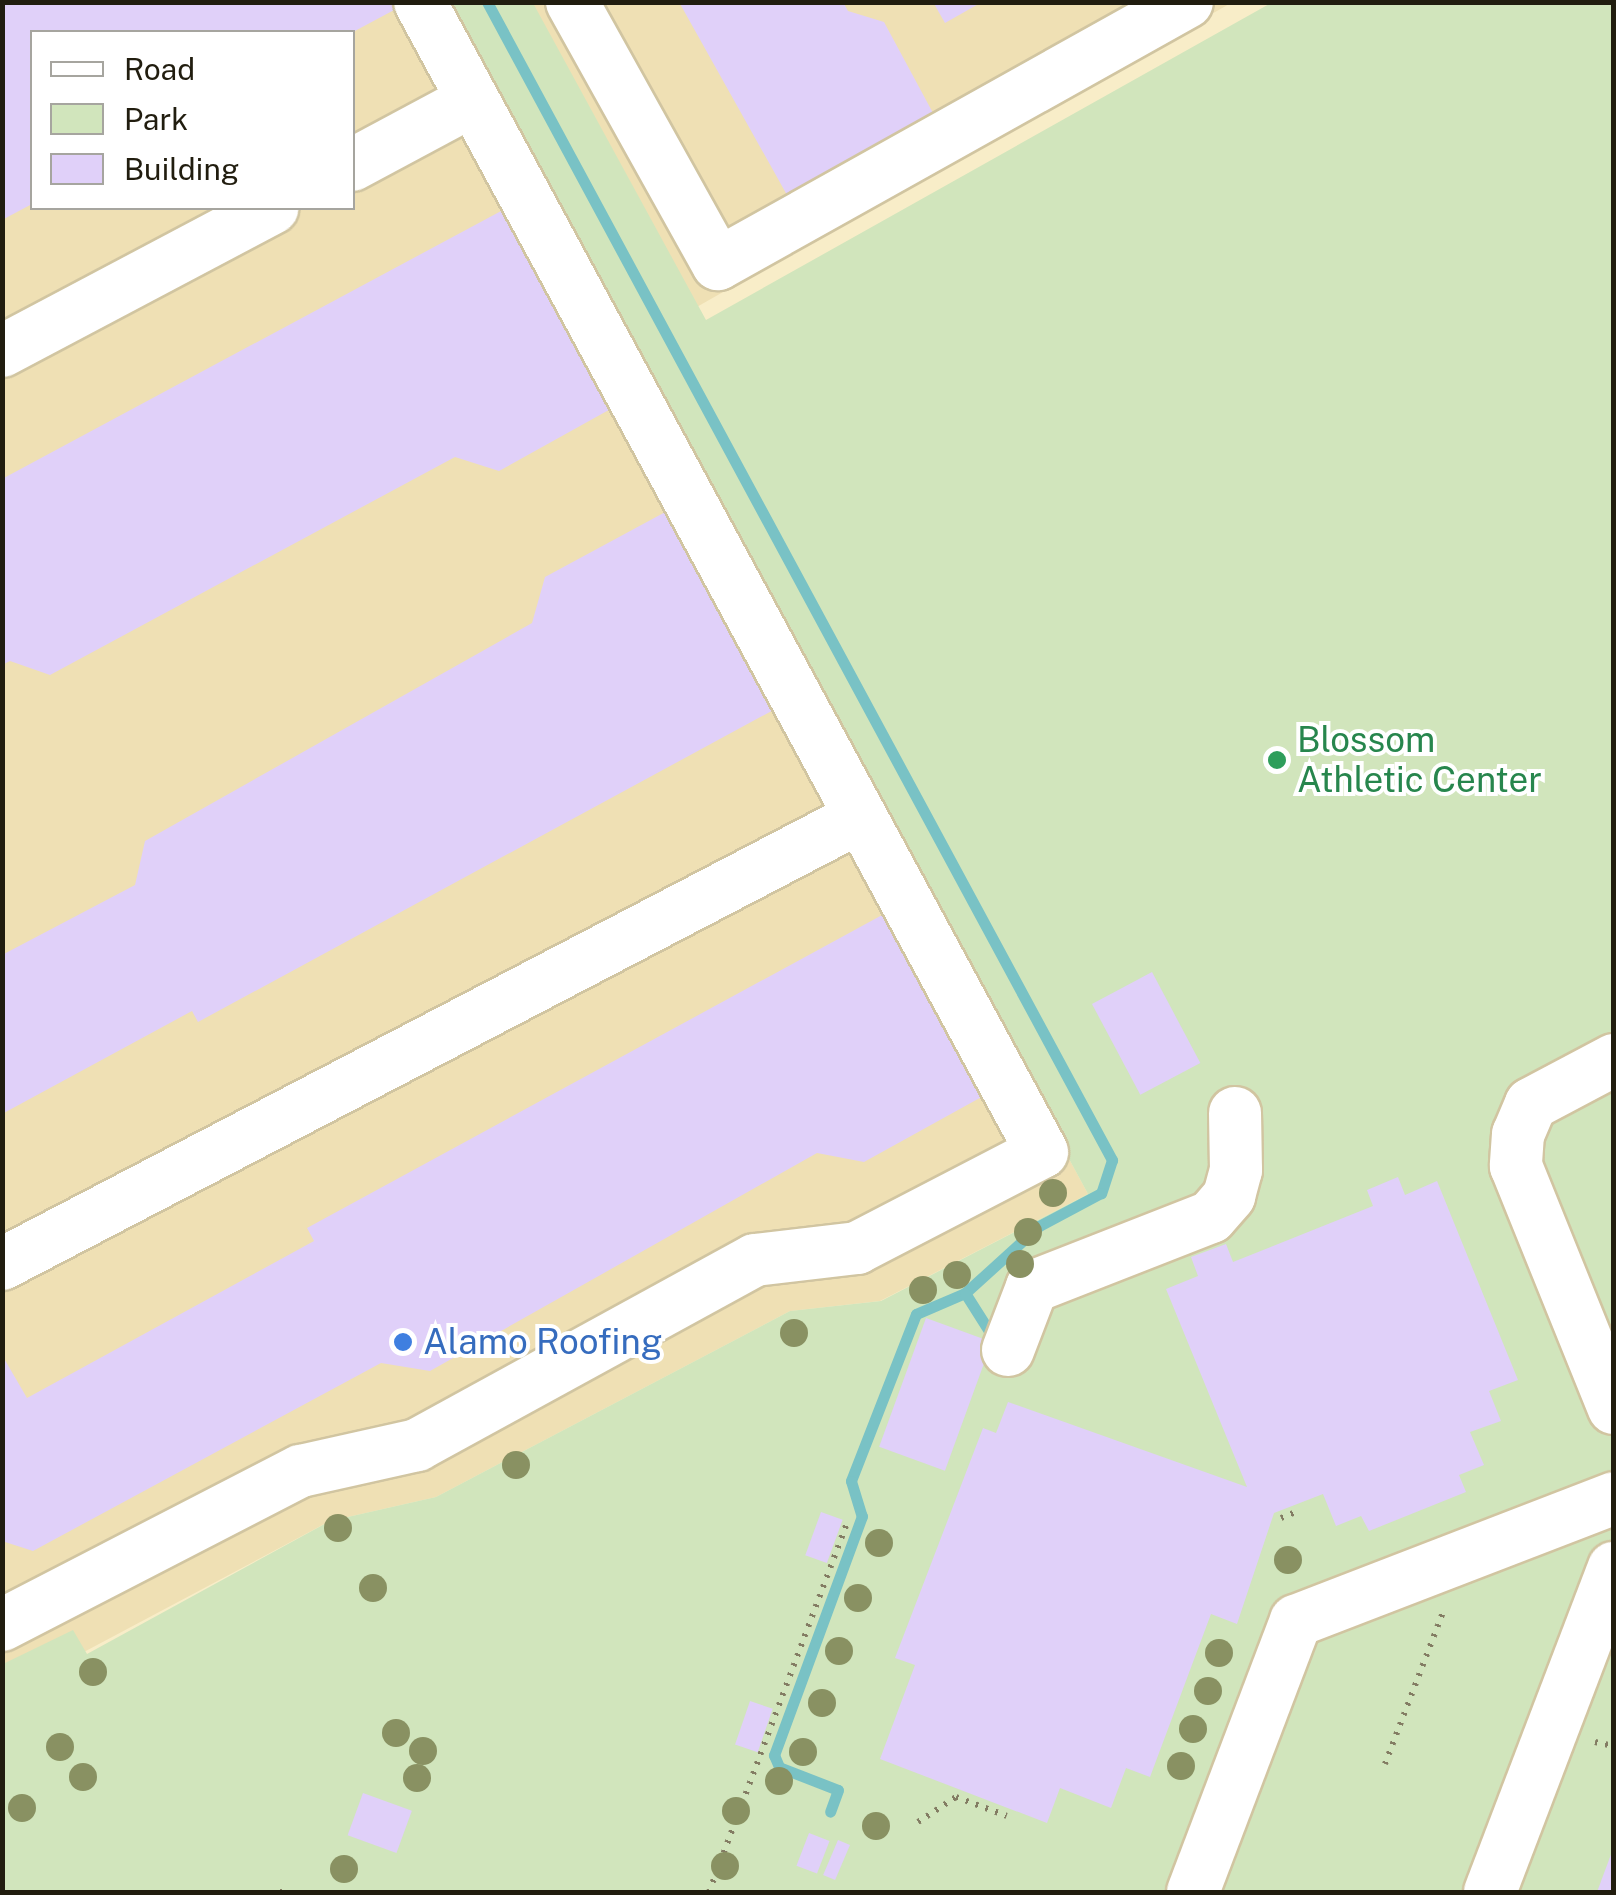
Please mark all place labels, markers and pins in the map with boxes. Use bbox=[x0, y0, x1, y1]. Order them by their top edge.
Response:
place label: Blossom Athletic Center bbox=[1297, 719, 1542, 801]
marker: Blossom Athletic Center bbox=[1266, 749, 1288, 771]
place label: Alamo Roofing bbox=[423, 1321, 663, 1363]
marker: Alamo Roofing bbox=[392, 1331, 414, 1353]

